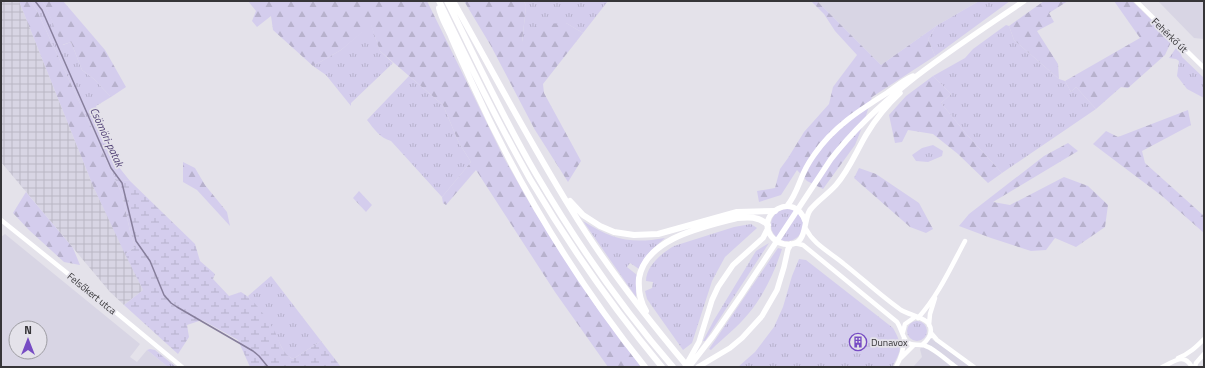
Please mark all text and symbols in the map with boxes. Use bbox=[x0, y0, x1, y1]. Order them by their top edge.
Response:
street label: Fehérkő út bbox=[1148, 14, 1191, 57]
water label: Csömöri-patak bbox=[86, 105, 128, 170]
street label: Felsőkert utca bbox=[64, 269, 120, 318]
north arrow bbox=[8, 320, 48, 360]
text: N bbox=[24, 322, 32, 338]
building icon: Dunavox bbox=[848, 332, 868, 352]
place label: Dunavox bbox=[871, 335, 908, 350]

